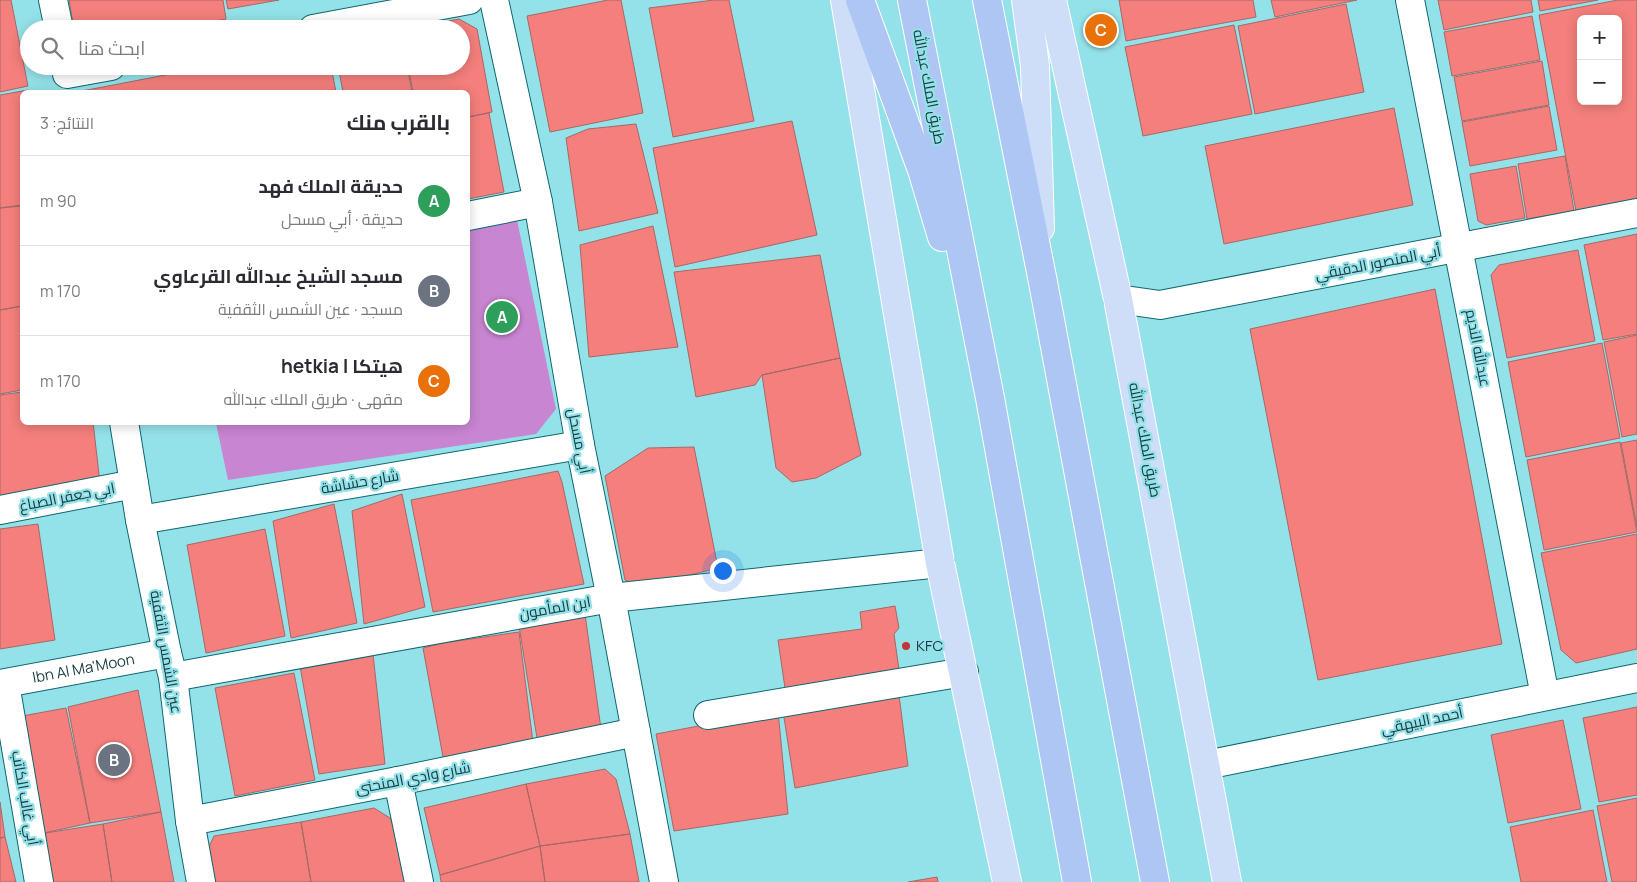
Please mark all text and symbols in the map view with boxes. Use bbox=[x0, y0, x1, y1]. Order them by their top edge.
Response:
pin: C bbox=[1085, 11, 1117, 49]
map controls bbox=[1577, 15, 1622, 105]
button: + bbox=[1577, 15, 1622, 60]
search box bbox=[20, 20, 470, 75]
street label: طريق الملك عبدالله bbox=[908, 28, 951, 146]
icon: search bbox=[38, 34, 66, 62]
text: ابحث هنا bbox=[78, 35, 145, 61]
button: − bbox=[1577, 60, 1622, 105]
text: بالقرب منك bbox=[347, 108, 450, 136]
text: النتائج: 3 bbox=[40, 112, 94, 134]
text: حديقة الملك فهد bbox=[258, 173, 403, 199]
text: 90 m bbox=[40, 190, 76, 212]
text: A bbox=[429, 190, 439, 212]
text: حديقة · أبي مسحل bbox=[281, 208, 403, 230]
street label: أبي المنصور الدقيقي bbox=[1313, 240, 1443, 287]
text: مسجد الشيخ عبدالله القرعاوي bbox=[154, 263, 403, 289]
text: 170 m bbox=[40, 280, 81, 302]
text: B bbox=[429, 280, 439, 302]
text: مسجد · عين الشمس الثقفية bbox=[218, 298, 403, 320]
pin: A bbox=[486, 298, 518, 336]
street label: عبدالله النديم bbox=[1461, 307, 1496, 389]
text: هيتكا | hetkia bbox=[281, 353, 403, 379]
text: 170 m bbox=[40, 370, 81, 392]
text: C bbox=[428, 370, 440, 392]
street label: طريق الملك عبدالله bbox=[1124, 381, 1167, 499]
text: مقهى · طريق الملك عبدالله bbox=[223, 388, 403, 410]
street label: أبي مسحل bbox=[561, 406, 596, 476]
street label: شارع حشاشة bbox=[319, 464, 401, 500]
street label: ابي جعفر الصباغ bbox=[17, 477, 117, 518]
your location bbox=[710, 558, 736, 584]
street label: عين الشمس الثقفية bbox=[145, 589, 188, 715]
street label: ابن المأمون bbox=[517, 591, 592, 624]
place label: KFC bbox=[916, 635, 943, 656]
marker: KFC bbox=[900, 640, 912, 652]
street label: Ibn Al Ma'Moon bbox=[31, 648, 136, 688]
street label: أحمد البيهقي bbox=[1379, 702, 1465, 741]
pin: B bbox=[98, 741, 130, 779]
street label: أبي غالب الكاتب bbox=[5, 749, 44, 847]
street label: شارع وادي المنحنى bbox=[354, 756, 472, 801]

